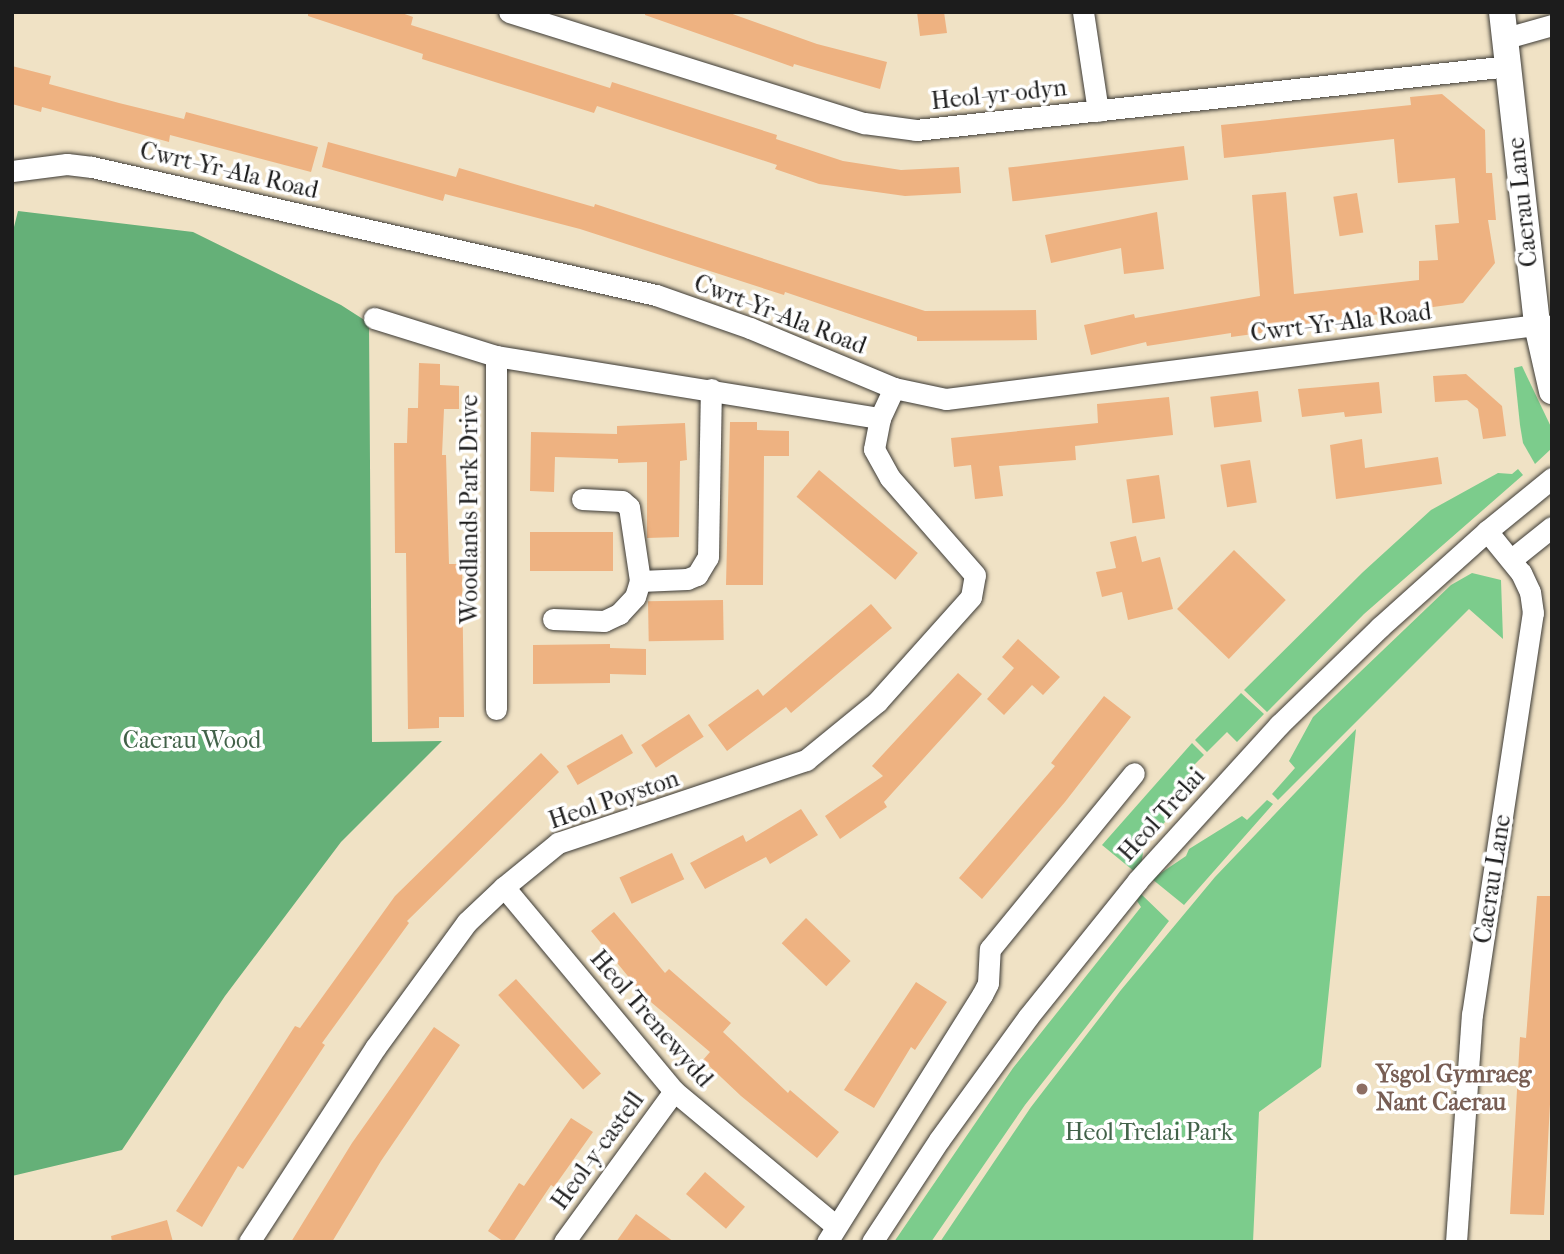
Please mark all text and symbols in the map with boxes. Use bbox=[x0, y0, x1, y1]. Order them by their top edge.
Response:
street label: Heol-yr-odyn bbox=[930, 74, 1068, 116]
street label: Cwrt-Yr-Ala Road bbox=[137, 136, 321, 206]
street label: Caerau Lane bbox=[1502, 136, 1544, 268]
street label: Cwrt-Yr-Ala Road bbox=[690, 269, 870, 361]
street label: Cwrt-Yr-Ala Road bbox=[1249, 298, 1433, 348]
street label: Woodlands Park Drive bbox=[456, 394, 484, 624]
park label: Caerau Wood bbox=[123, 727, 261, 755]
street label: Heol Trelai bbox=[1113, 762, 1211, 868]
street label: Heol Poyston bbox=[545, 764, 683, 836]
street label: Caerau Lane bbox=[1469, 812, 1517, 946]
street label: Heol Trenewydd bbox=[584, 945, 718, 1093]
place label: Ysgol Gymraeg Nant Caerau bbox=[1376, 1061, 1531, 1117]
marker: Ysgol Gymraeg Nant Caerau bbox=[1354, 1081, 1370, 1097]
street label: Heol-y-castell bbox=[546, 1086, 650, 1216]
park label: Heol Trelai Park bbox=[1065, 1119, 1233, 1147]

